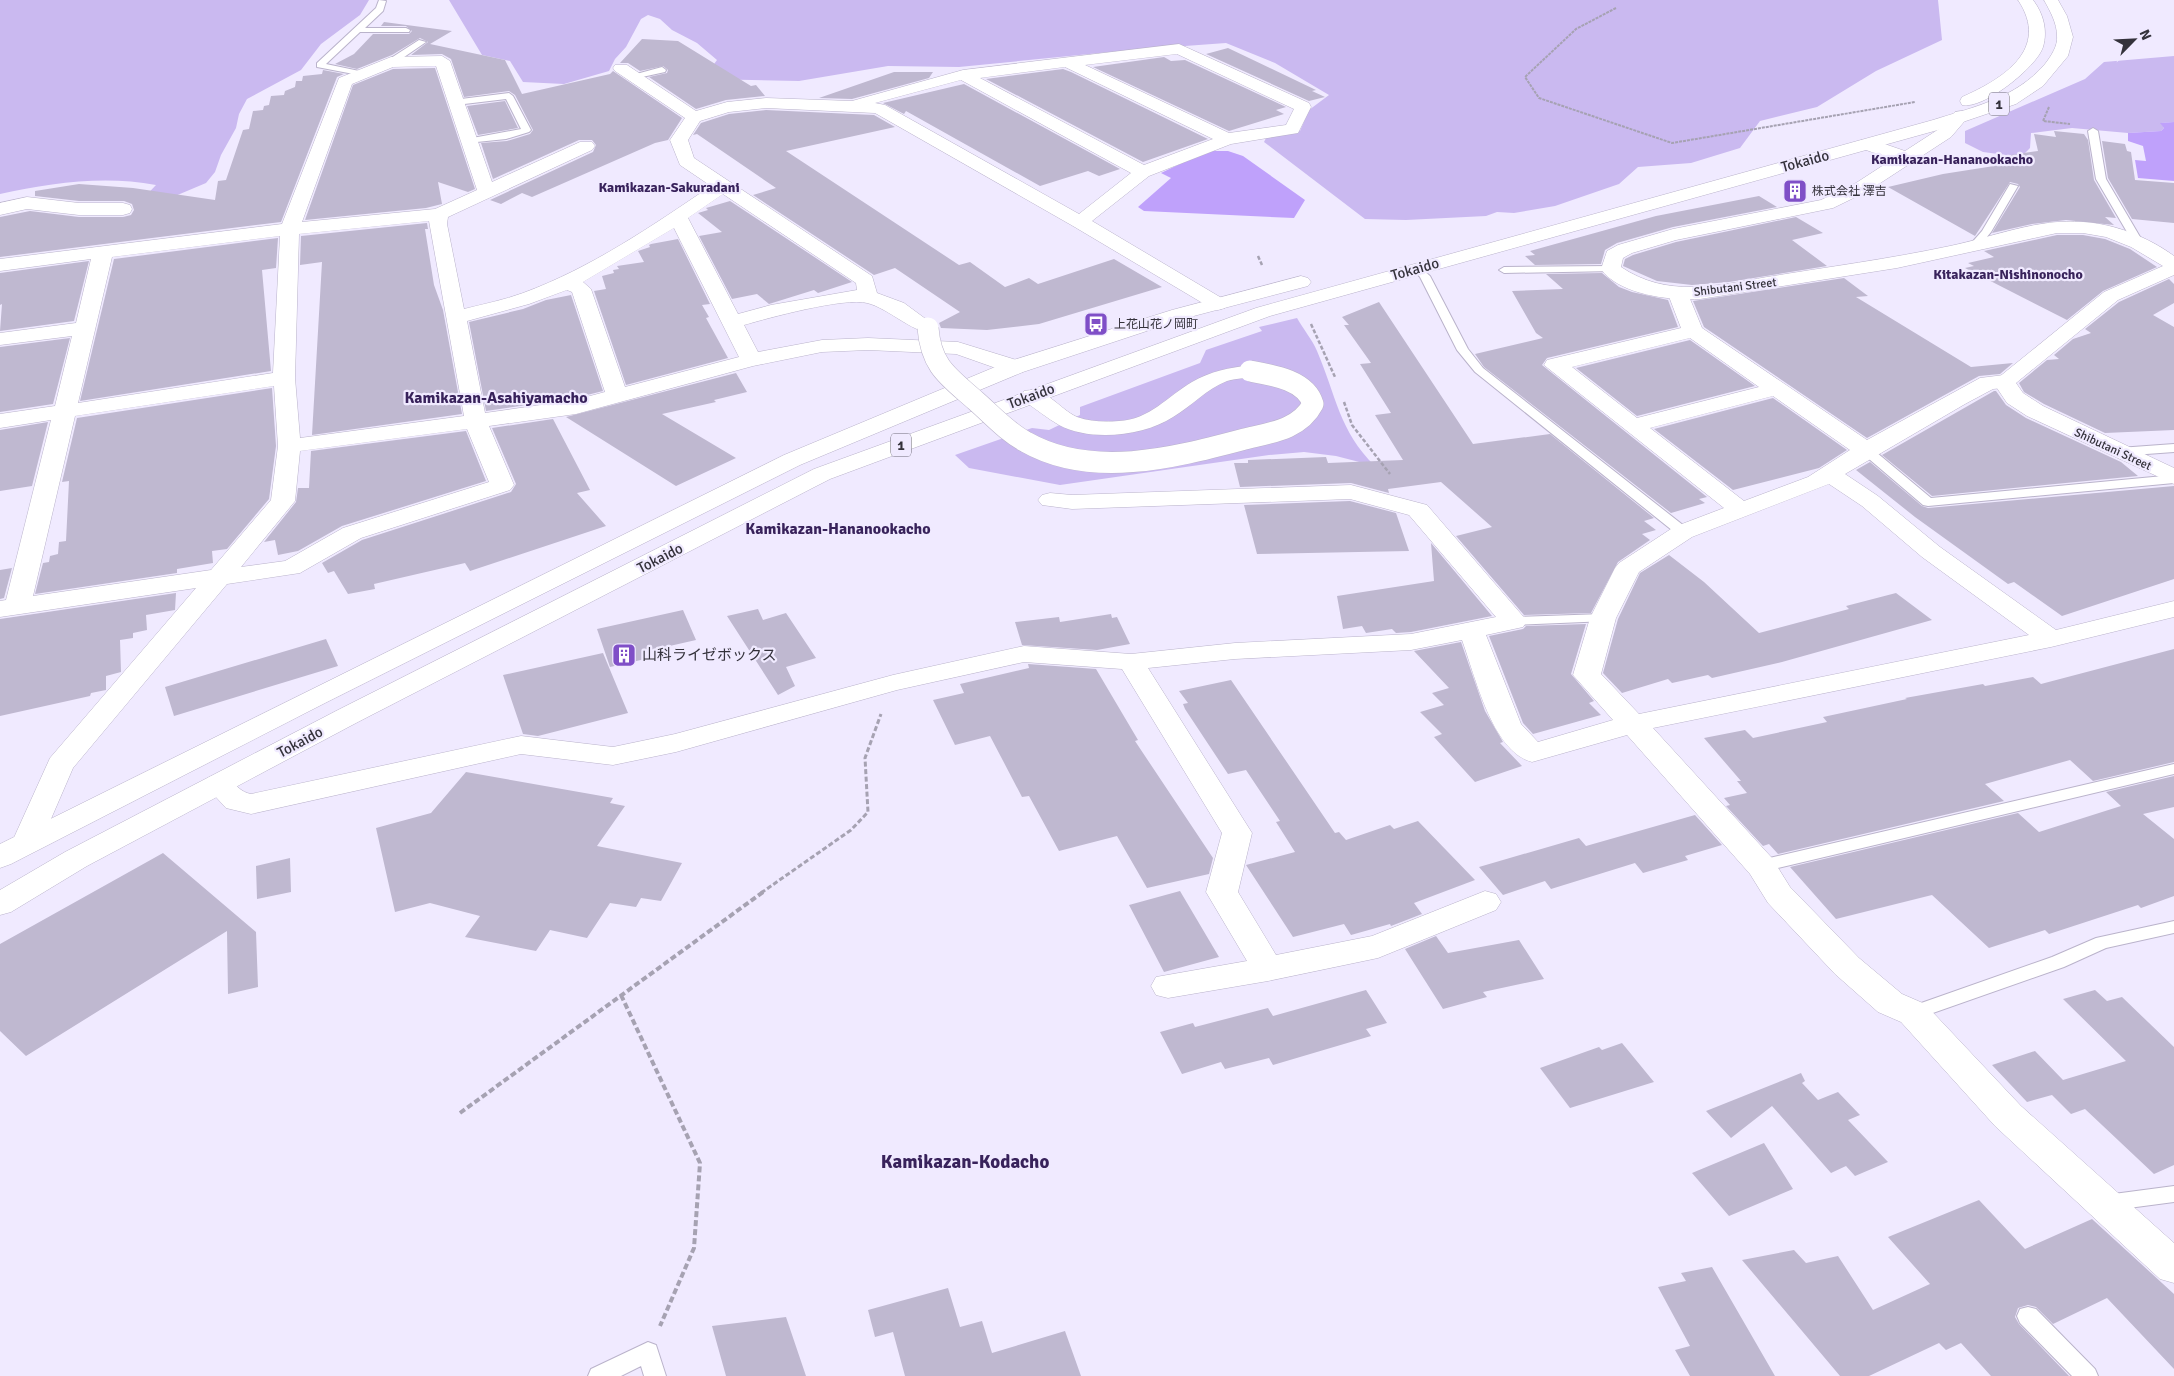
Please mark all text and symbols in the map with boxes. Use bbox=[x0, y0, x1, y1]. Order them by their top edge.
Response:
north arrow bbox=[2109, 15, 2159, 65]
text: N bbox=[2136, 27, 2155, 43]
road number: 1 bbox=[1989, 92, 2009, 116]
street label: Tokaido bbox=[1779, 146, 1831, 176]
district label: Kamikazan-Hananookacho bbox=[1871, 151, 2033, 168]
building icon: 株式会社 澤吉 bbox=[1782, 178, 1808, 204]
district label: Kamikazan-Sakuradani bbox=[598, 179, 740, 196]
place label: 株式会社 澤吉 bbox=[1812, 184, 1887, 199]
street label: Tokaido bbox=[1389, 254, 1441, 284]
district label: Kitakazan-Nishinonocho bbox=[1933, 266, 2083, 283]
street label: Shibutani Street bbox=[1693, 275, 1777, 300]
bus stop icon: 上花山花ノ岡町 bbox=[1083, 311, 1109, 337]
place label: 上花山花ノ岡町 bbox=[1114, 317, 1198, 332]
street label: Tokaido bbox=[1005, 379, 1057, 413]
district label: Kamikazan-Asahiyamacho bbox=[404, 388, 588, 408]
street label: Shibutani Street bbox=[2072, 425, 2154, 474]
road number: 1 bbox=[891, 434, 911, 456]
district label: Kamikazan-Hananookacho bbox=[745, 519, 931, 539]
street label: Tokaido bbox=[634, 539, 686, 577]
building icon: 山科ライゼボックス bbox=[611, 642, 637, 668]
place label: 山科ライゼボックス bbox=[642, 646, 777, 664]
street label: Tokaido bbox=[274, 722, 326, 761]
district label: Kamikazan-Kodacho bbox=[881, 1150, 1049, 1174]

